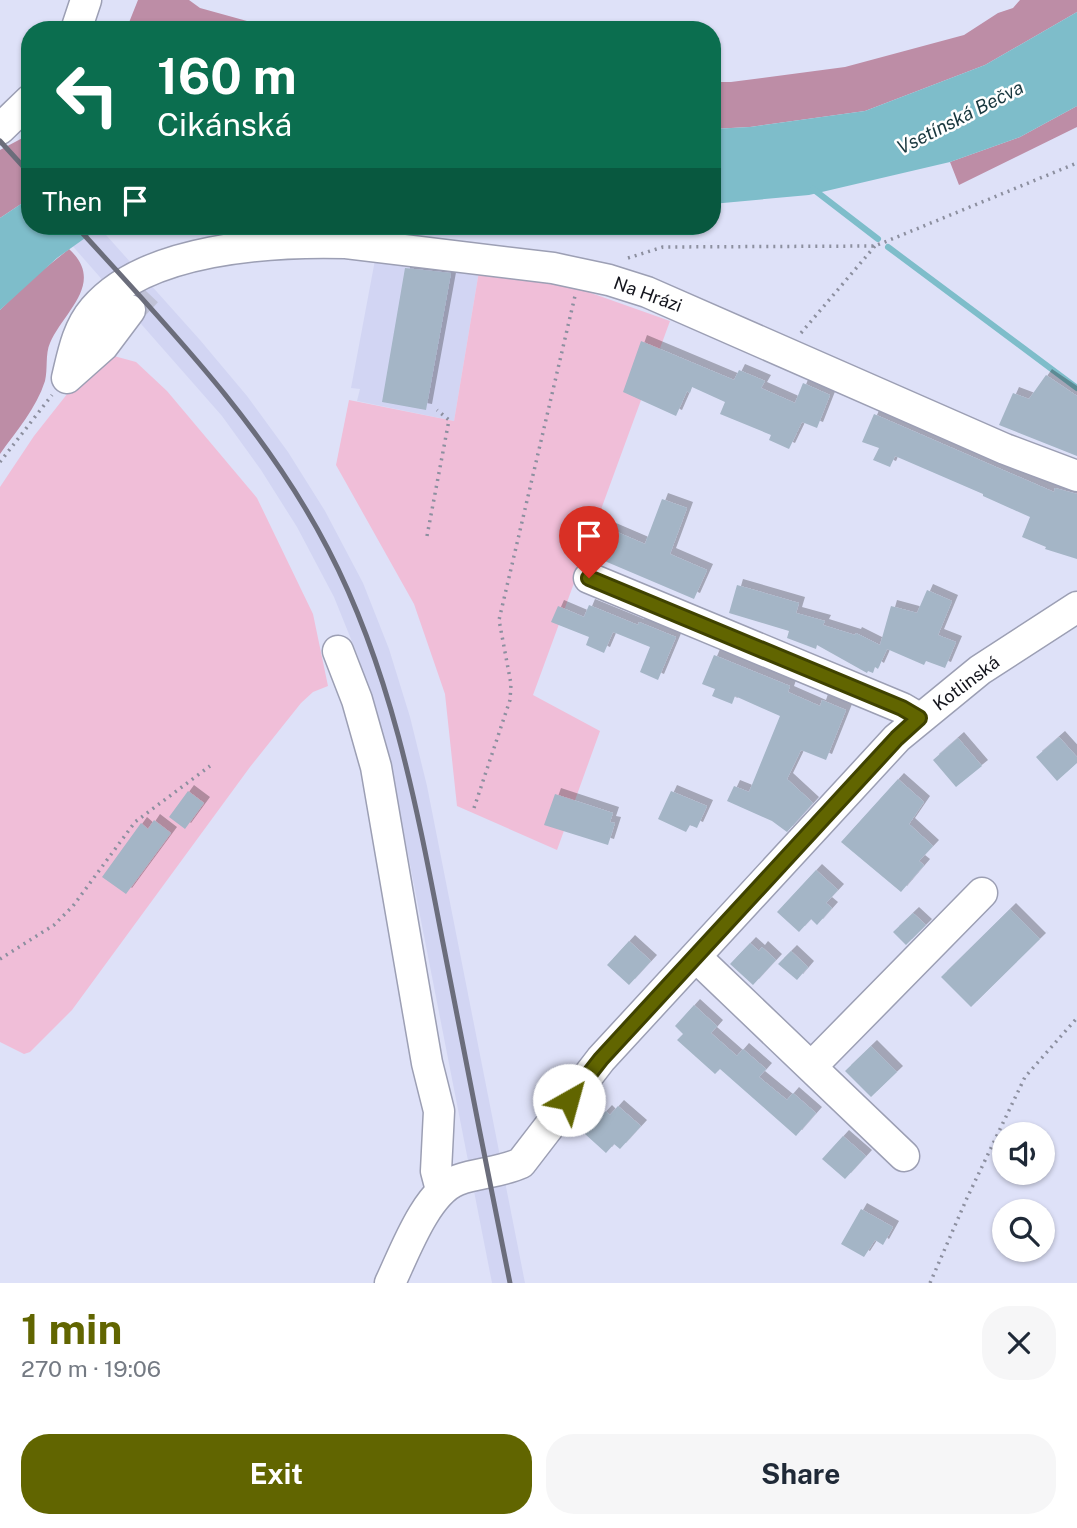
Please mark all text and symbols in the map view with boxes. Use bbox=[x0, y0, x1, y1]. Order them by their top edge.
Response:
text: 160 m bbox=[157, 47, 297, 105]
icon: left bbox=[42, 49, 133, 140]
water label: Vsetínská Bečva bbox=[893, 76, 1027, 158]
text: Cikánská bbox=[157, 106, 292, 143]
icon: arrive bbox=[116, 182, 154, 220]
text: Then bbox=[42, 186, 102, 217]
street label: Na Hrázi bbox=[611, 272, 685, 316]
pin bbox=[559, 506, 619, 578]
icon: arrive bbox=[570, 517, 608, 555]
street label: Kotlinská bbox=[929, 651, 1003, 715]
position arrow bbox=[532, 1063, 606, 1137]
map controls bbox=[992, 1122, 1055, 1262]
button: sound bbox=[992, 1122, 1055, 1185]
button: search bbox=[992, 1199, 1055, 1262]
text: 1 min bbox=[21, 1304, 122, 1353]
button: close bbox=[982, 1306, 1056, 1380]
text: 270 m · 19:06 bbox=[21, 1355, 161, 1382]
button: Exit bbox=[21, 1434, 532, 1514]
button: Share bbox=[546, 1434, 1056, 1514]

